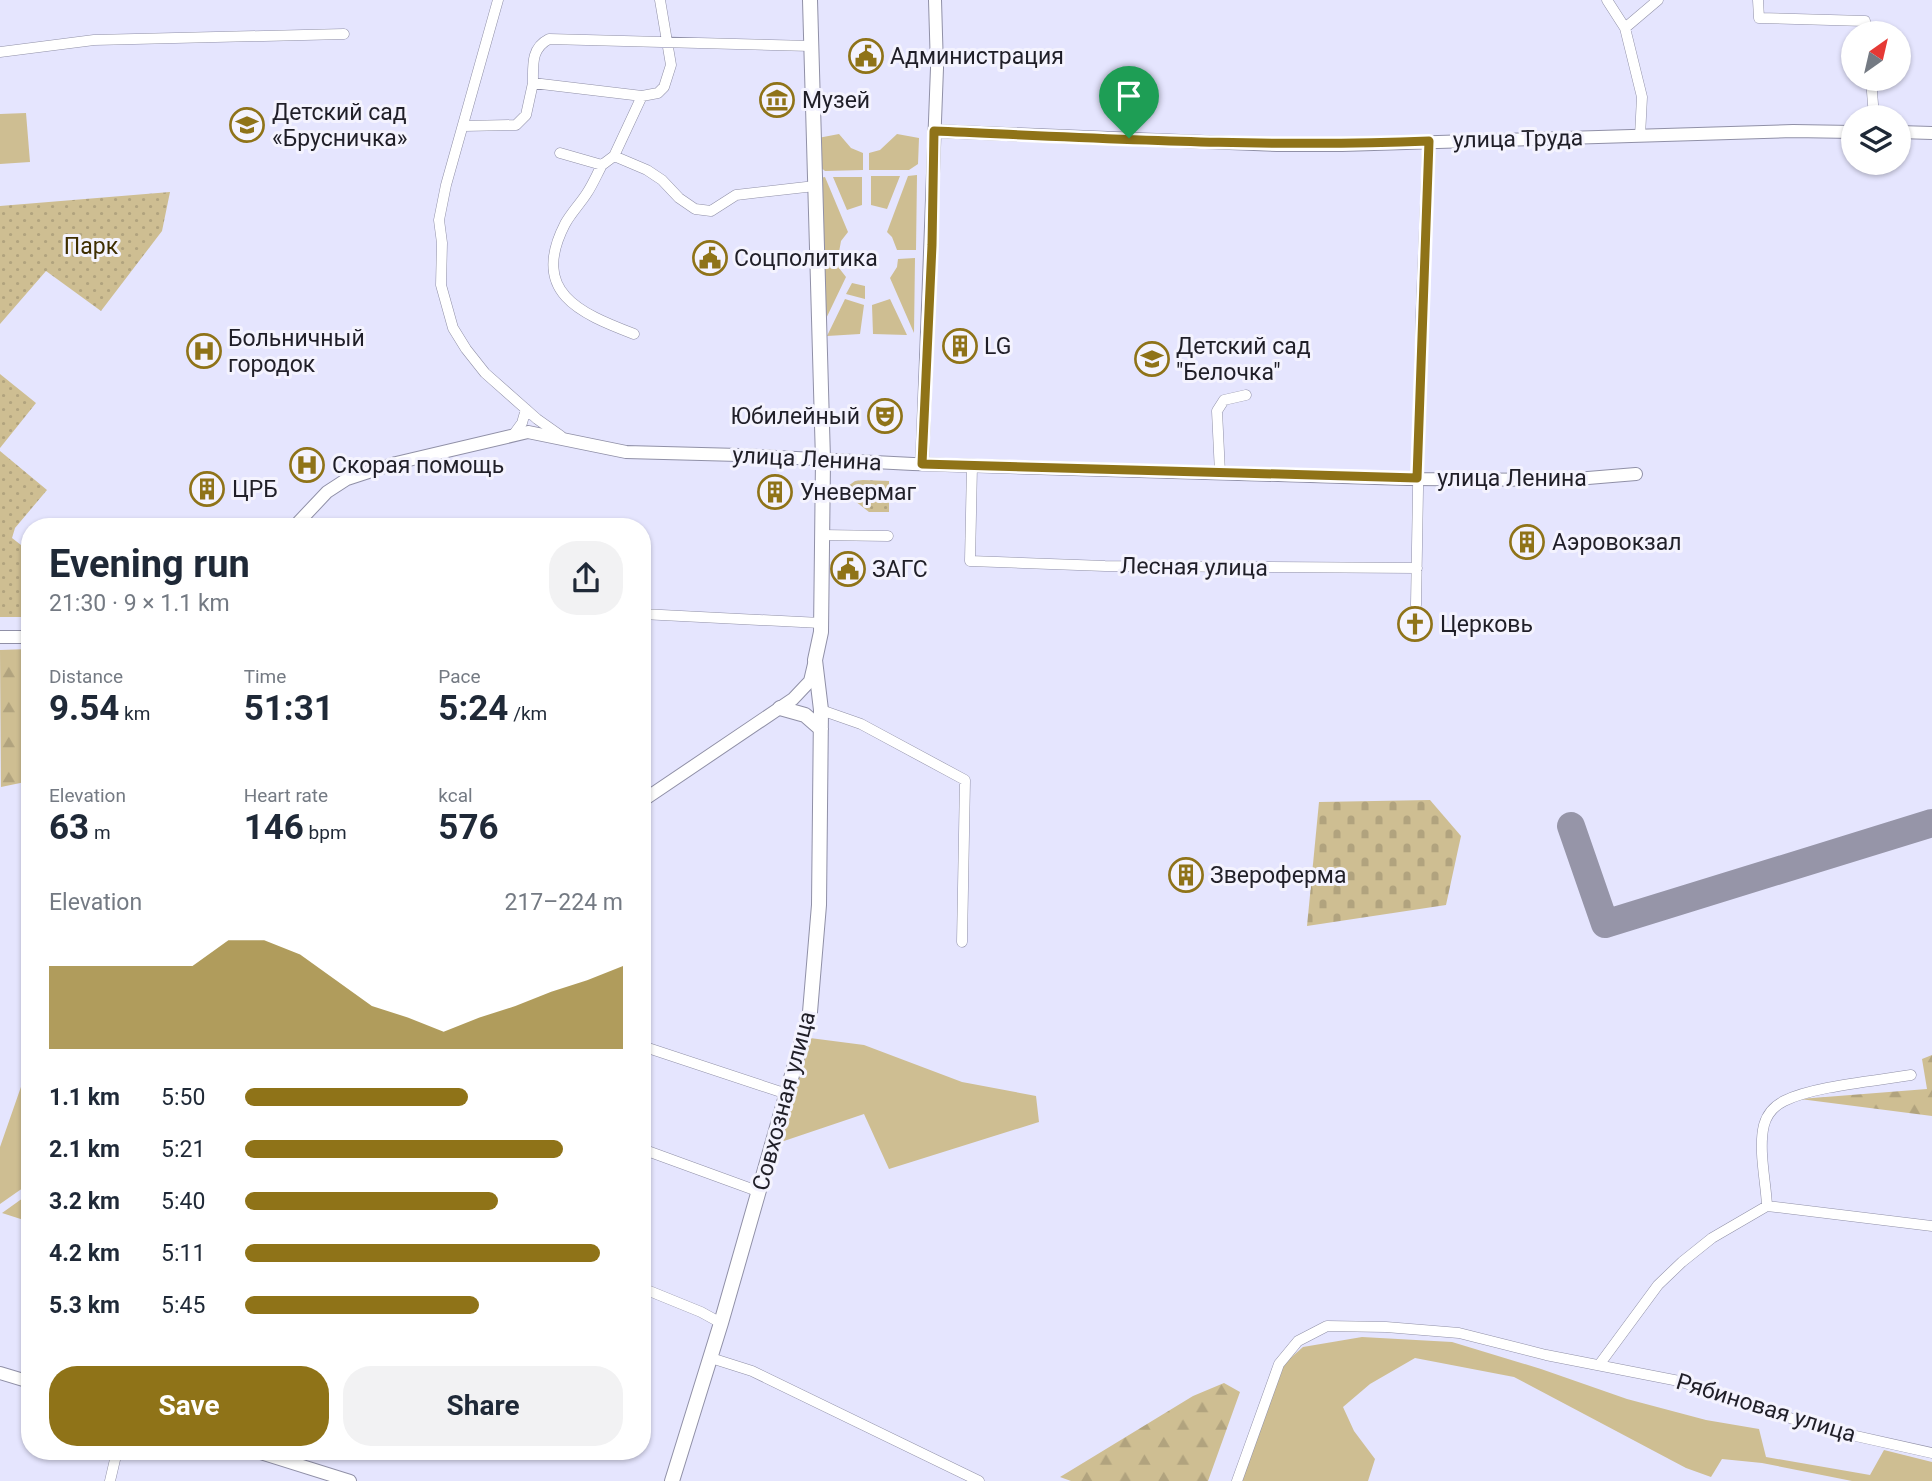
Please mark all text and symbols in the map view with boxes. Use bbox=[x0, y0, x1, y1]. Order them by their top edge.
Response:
north arrow bbox=[1841, 21, 1911, 91]
map controls bbox=[1841, 21, 1911, 175]
public building icon: Администрация bbox=[847, 37, 885, 75]
place label: Администрация bbox=[890, 43, 1064, 70]
pin bbox=[1099, 66, 1159, 138]
icon: arrive bbox=[1110, 77, 1148, 115]
museum icon: Музей bbox=[758, 81, 796, 119]
place label: Музей bbox=[802, 87, 870, 114]
place label: Детский сад «Брусничка» bbox=[272, 99, 408, 152]
button: layers bbox=[1841, 105, 1911, 175]
school or university icon: Детский сад «Брусничка» bbox=[228, 106, 266, 144]
street label: улица Труда bbox=[1453, 124, 1583, 154]
park label: Парк bbox=[64, 233, 119, 260]
public building icon: Соцполитика bbox=[691, 239, 729, 277]
place label: Соцполитика bbox=[734, 245, 878, 272]
place label: Больничный городок bbox=[228, 325, 365, 378]
building icon: LG bbox=[941, 327, 979, 365]
hospital icon: Больничный городок bbox=[185, 332, 223, 370]
place label: LG bbox=[984, 333, 1011, 360]
place label: Детский сад "Белочка" bbox=[1176, 333, 1311, 386]
school or university icon: Детский сад "Белочка" bbox=[1133, 340, 1171, 378]
theatre icon: Юбилейный bbox=[866, 397, 904, 435]
place label: Юбилейный bbox=[730, 403, 860, 430]
street label: улица Ленина bbox=[732, 442, 882, 476]
hospital icon: Скорая помощь bbox=[288, 446, 326, 484]
place label: Скорая помощь bbox=[332, 452, 504, 479]
street label: улица Ленина bbox=[1437, 465, 1587, 492]
building icon: ЦРБ bbox=[188, 470, 226, 508]
building icon: Уневермаг bbox=[756, 473, 794, 511]
place label: ЦРБ bbox=[232, 476, 278, 503]
place label: Уневермаг bbox=[800, 479, 917, 506]
building icon: Аэровокзал bbox=[1508, 523, 1546, 561]
place label: Аэровокзал bbox=[1552, 529, 1682, 556]
button: share bbox=[549, 541, 623, 615]
text: Evening run bbox=[49, 542, 250, 586]
public building icon: ЗАГС bbox=[829, 550, 867, 588]
street label: Лесная улица bbox=[1120, 552, 1268, 582]
place label: ЗАГС bbox=[872, 556, 928, 583]
text: 21:30 · 9 × 1.1 km bbox=[49, 590, 230, 617]
church icon: Церковь bbox=[1396, 605, 1434, 643]
place label: Церковь bbox=[1440, 611, 1533, 638]
text: Distance bbox=[49, 665, 123, 688]
text: Time bbox=[244, 665, 286, 688]
text: Pace bbox=[438, 665, 481, 688]
text: 9.54 bbox=[49, 688, 119, 729]
text: 51:31 bbox=[244, 688, 334, 729]
text: 5:24 bbox=[438, 688, 508, 729]
text: km bbox=[119, 702, 150, 725]
text: /km bbox=[508, 702, 547, 725]
text: Elevation bbox=[49, 784, 126, 807]
text: Heart rate bbox=[244, 784, 328, 807]
text: kcal bbox=[438, 784, 473, 807]
text: 63 bbox=[49, 807, 89, 848]
text: 146 bbox=[244, 807, 304, 848]
text: 576 bbox=[438, 807, 499, 848]
text: m bbox=[89, 821, 111, 844]
text: bpm bbox=[304, 821, 347, 844]
building icon: Звероферма bbox=[1167, 856, 1205, 894]
place label: Звероферма bbox=[1210, 862, 1346, 889]
text: Elevation bbox=[49, 889, 142, 916]
text: 217–224 m bbox=[504, 889, 623, 916]
street label: Совхозная улица bbox=[747, 1008, 821, 1194]
text: 1.1 km bbox=[49, 1084, 120, 1111]
text: 5:50 bbox=[161, 1084, 205, 1111]
text: 2.1 km bbox=[49, 1136, 120, 1163]
text: 5:21 bbox=[161, 1136, 205, 1163]
text: 3.2 km bbox=[49, 1188, 120, 1215]
text: 5:40 bbox=[161, 1188, 205, 1215]
text: 4.2 km bbox=[49, 1240, 120, 1267]
text: 5:11 bbox=[161, 1240, 205, 1267]
text: 5.3 km bbox=[49, 1292, 120, 1319]
text: 5:45 bbox=[161, 1292, 205, 1319]
button: Save bbox=[49, 1366, 329, 1446]
button: Share bbox=[343, 1366, 623, 1446]
street label: Рябиновая улица bbox=[1673, 1368, 1859, 1448]

